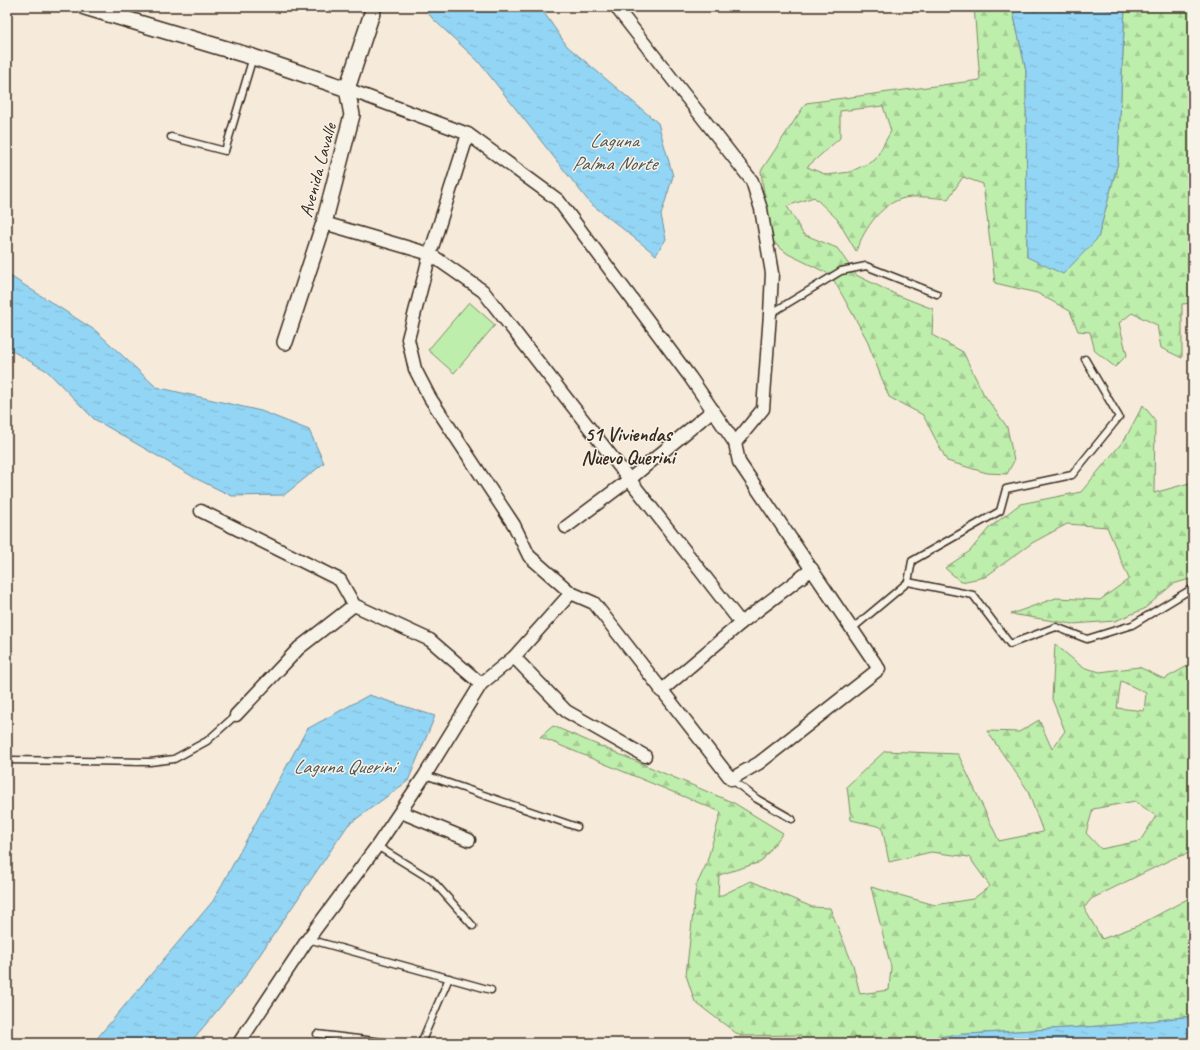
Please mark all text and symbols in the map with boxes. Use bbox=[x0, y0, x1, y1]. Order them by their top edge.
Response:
street label: Avenida Lavalle bbox=[294, 119, 343, 220]
water label: Laguna Palma Norte bbox=[572, 128, 660, 176]
district label: 51 Viviendas Nuevo Querini bbox=[581, 422, 678, 470]
water label: Laguna Querini bbox=[293, 754, 400, 779]

